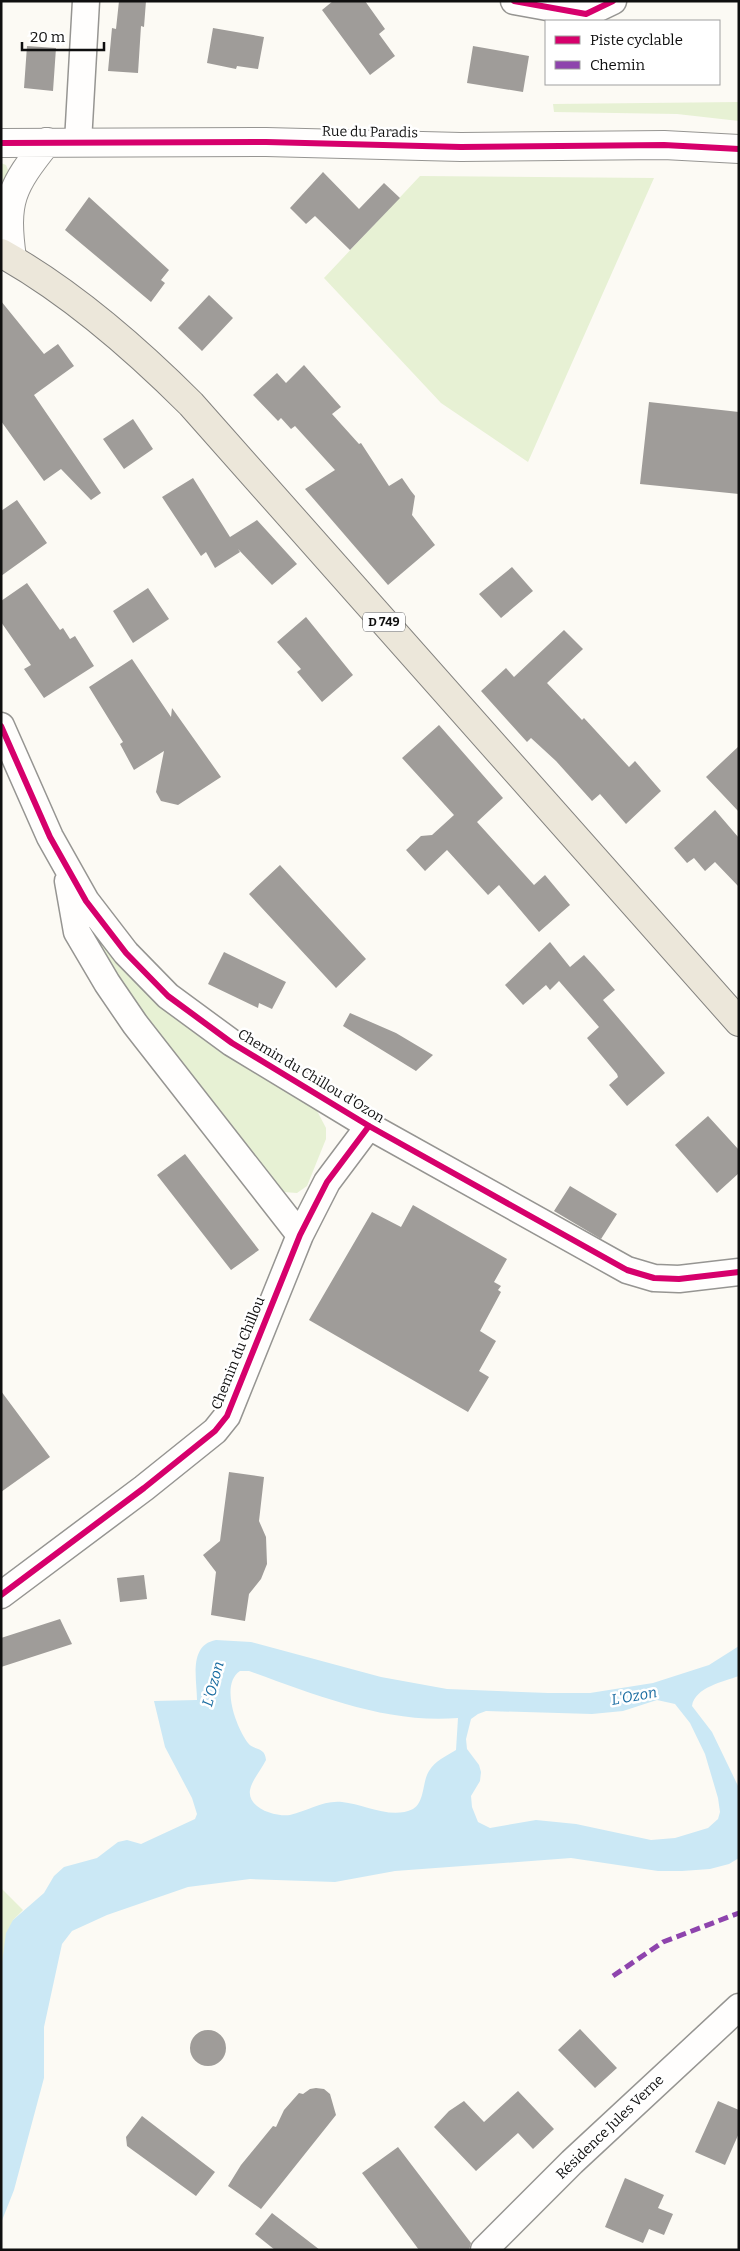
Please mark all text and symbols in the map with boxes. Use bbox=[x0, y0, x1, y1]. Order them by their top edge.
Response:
scale bar bbox=[22, 20, 105, 52]
legend bbox=[545, 20, 720, 85]
text: 20 m bbox=[30, 28, 66, 46]
text: Piste cyclable bbox=[590, 31, 683, 49]
text: Chemin bbox=[590, 56, 646, 74]
street label: Rue du Paradis bbox=[322, 123, 418, 141]
road number: D 749 bbox=[363, 612, 405, 632]
street label: Chemin du Chillou d'Ozon bbox=[235, 1025, 388, 1127]
street label: Chemin du Chillou bbox=[208, 1294, 269, 1412]
water label: L'Ozon bbox=[198, 1659, 228, 1709]
water label: L'Ozon bbox=[610, 1683, 658, 1709]
street label: Résidence Jules Verne bbox=[553, 2071, 667, 2183]

